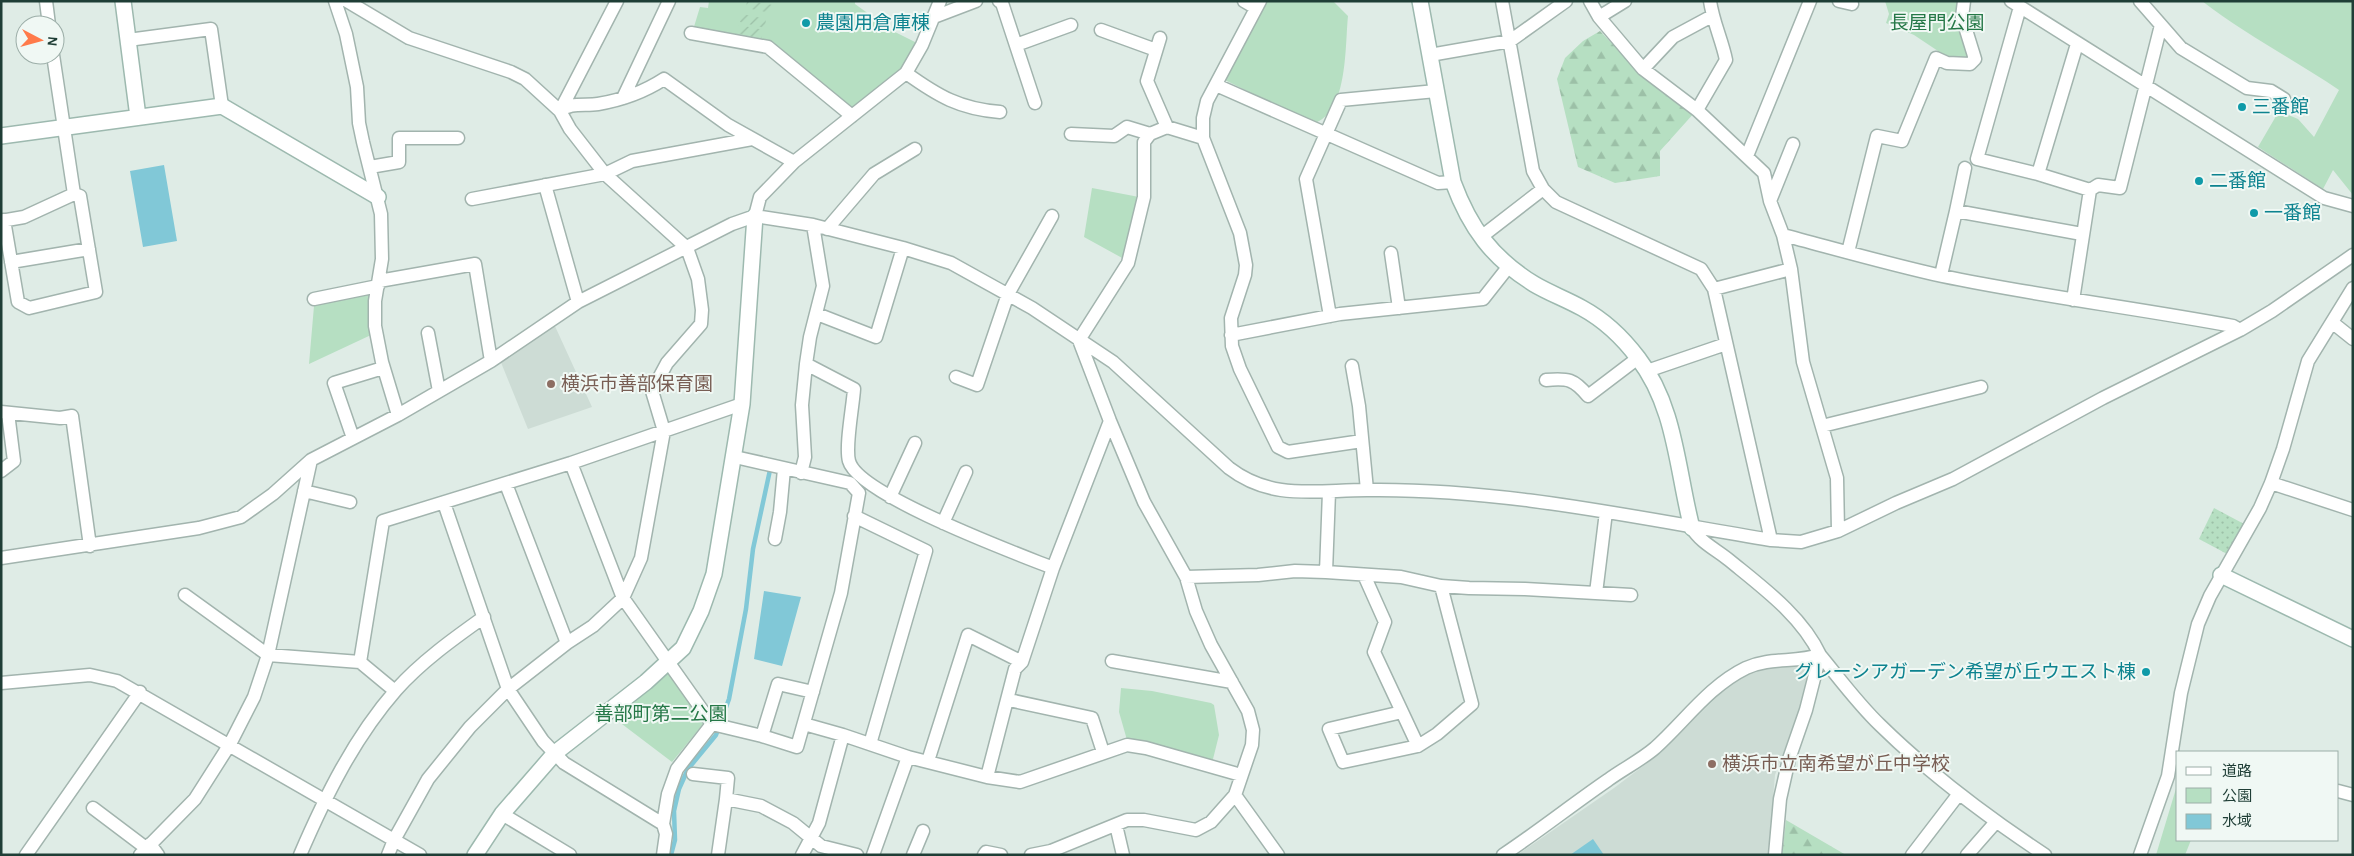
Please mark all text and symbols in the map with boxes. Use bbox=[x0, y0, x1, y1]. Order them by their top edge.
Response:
place label: 農園用倉庫棟 bbox=[816, 12, 930, 33]
park label: 長屋門公園 bbox=[1889, 13, 1985, 33]
north arrow bbox=[15, 15, 65, 65]
marker: 農園用倉庫棟 bbox=[800, 17, 812, 29]
text: N bbox=[44, 36, 59, 47]
place label: 三番館 bbox=[2252, 97, 2309, 117]
marker: 三番館 bbox=[2236, 101, 2248, 113]
place label: 二番館 bbox=[2209, 171, 2266, 191]
marker: 二番館 bbox=[2193, 175, 2205, 187]
place label: 一番館 bbox=[2264, 203, 2321, 223]
marker: 一番館 bbox=[2248, 207, 2260, 219]
place label: 横浜市善部保育園 bbox=[561, 373, 713, 394]
marker: 横浜市善部保育園 bbox=[545, 378, 557, 390]
place label: グレーシアガーデン希望が丘ウエスト棟 bbox=[1794, 661, 2136, 682]
marker: グレーシアガーデン希望が丘ウエスト棟 bbox=[2140, 666, 2152, 678]
park label: 善部町第二公園 bbox=[594, 703, 728, 724]
legend bbox=[2176, 751, 2339, 841]
place label: 横浜市立南希望が丘中学校 bbox=[1722, 753, 1950, 774]
marker: 横浜市立南希望が丘中学校 bbox=[1706, 758, 1718, 770]
text: 道路 bbox=[2222, 763, 2252, 779]
text: 公園 bbox=[2222, 788, 2252, 804]
text: 水域 bbox=[2222, 813, 2252, 829]

